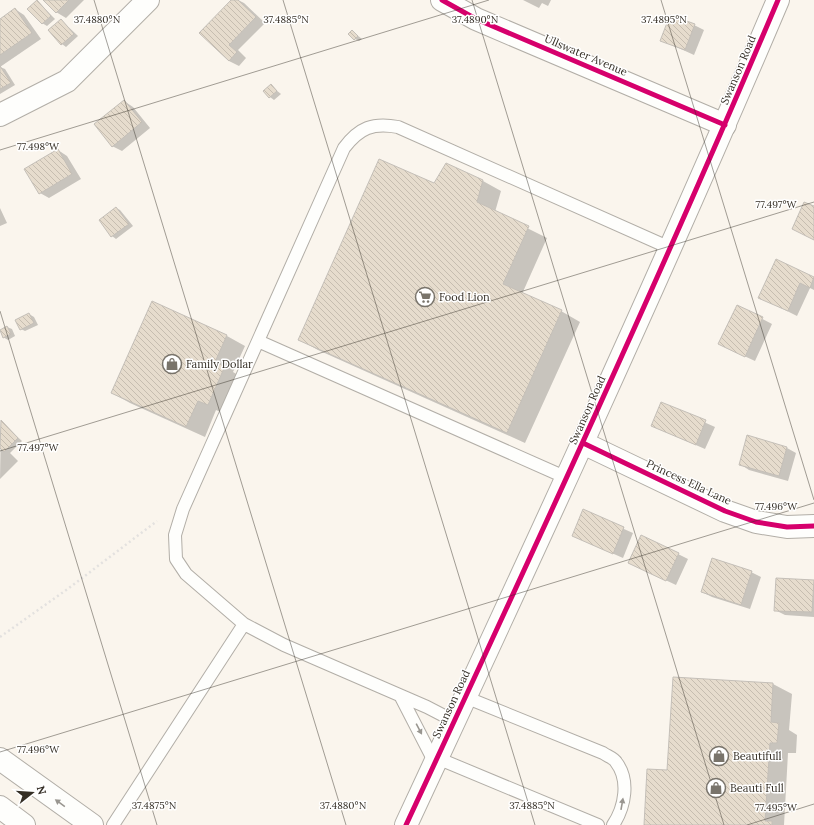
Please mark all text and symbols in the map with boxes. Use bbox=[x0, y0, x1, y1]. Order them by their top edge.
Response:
text: 37.4880°N bbox=[74, 13, 121, 26]
text: 37.4885°N bbox=[263, 13, 309, 26]
text: 37.4890°N bbox=[452, 13, 499, 26]
text: 37.4895°N bbox=[641, 13, 687, 26]
street label: Ullswater Avenue bbox=[542, 31, 630, 79]
street label: Swanson Road bbox=[717, 33, 759, 107]
text: 77.498°W bbox=[17, 140, 60, 153]
text: 77.497°W bbox=[756, 198, 797, 211]
supermarket icon: Food Lion bbox=[414, 286, 436, 308]
place label: Food Lion bbox=[439, 290, 490, 304]
shop icon: Family Dollar bbox=[161, 353, 183, 375]
place label: Family Dollar bbox=[186, 357, 253, 371]
street label: Swanson Road bbox=[566, 373, 609, 447]
text: 77.497°W bbox=[18, 441, 59, 454]
street label: Princess Ella Lane bbox=[644, 456, 734, 508]
text: 77.496°W bbox=[755, 500, 798, 513]
street label: Swanson Road bbox=[429, 667, 473, 740]
one-way arrow bbox=[415, 723, 422, 735]
text: 77.496°W bbox=[17, 743, 60, 756]
shop icon: Beautifull bbox=[708, 745, 730, 767]
place label: Beautifull bbox=[733, 749, 782, 763]
north arrow bbox=[12, 773, 52, 813]
shop icon: Beauti Full bbox=[705, 777, 727, 799]
place label: Beauti Full bbox=[730, 781, 784, 795]
text: N bbox=[34, 784, 50, 797]
one-way arrow bbox=[619, 798, 625, 810]
one-way arrow bbox=[55, 799, 65, 807]
text: 37.4875°N bbox=[132, 799, 177, 812]
text: 37.4880°N bbox=[320, 799, 367, 812]
text: 37.4885°N bbox=[509, 799, 555, 812]
text: 77.495°W bbox=[755, 801, 798, 814]

